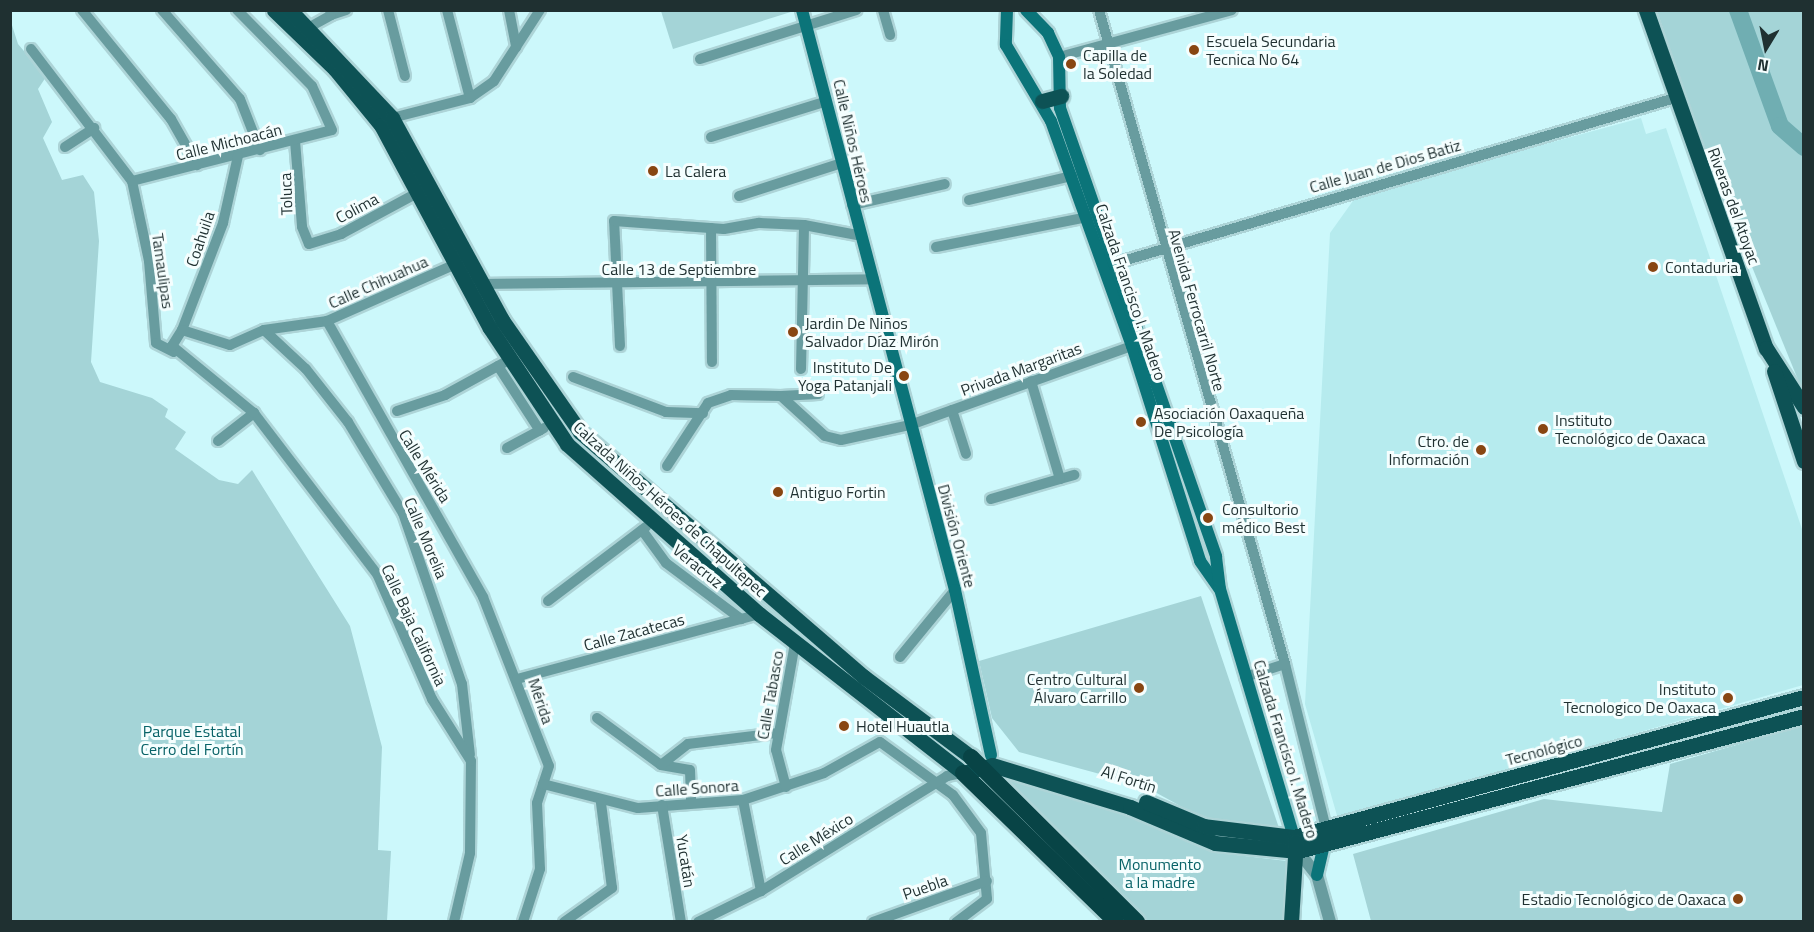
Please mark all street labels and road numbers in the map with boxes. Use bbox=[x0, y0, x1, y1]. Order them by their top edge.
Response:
street label: Calle Niños Héroes bbox=[829, 77, 877, 205]
street label: Calle Michoacán bbox=[174, 120, 284, 164]
street label: Calle Juan de Dios Batiz bbox=[1307, 135, 1463, 197]
street label: Riveras del Atoyac bbox=[1704, 145, 1764, 267]
street label: Toluca bbox=[276, 172, 296, 216]
street label: Colima bbox=[332, 189, 382, 227]
street label: Calzada Francisco I. Madero bbox=[1092, 201, 1170, 383]
street label: Coahuila bbox=[182, 209, 218, 269]
street label: Avenida Ferrocarril Norte bbox=[1165, 227, 1229, 393]
street label: Tamaulipas bbox=[148, 232, 178, 310]
street label: Calle Chihuahua bbox=[325, 252, 431, 312]
street label: Calle 13 de Septiembre bbox=[602, 259, 756, 279]
street label: Privada Margaritas bbox=[958, 338, 1084, 400]
street label: Calzada Niños Héroes de Chapultepec bbox=[570, 417, 770, 601]
street label: Calle Mérida bbox=[395, 426, 455, 506]
street label: División Oriente bbox=[934, 482, 980, 590]
street label: Calle Morelia bbox=[400, 495, 452, 581]
street label: Veracruz bbox=[669, 540, 727, 592]
street label: Calle Baja California bbox=[377, 561, 451, 689]
street label: Calle Zacatecas bbox=[582, 609, 686, 655]
street label: Calle Tabasco bbox=[753, 649, 787, 741]
street label: Calzada Francisco I. Madero bbox=[1250, 658, 1322, 840]
street label: Mérida bbox=[524, 676, 558, 726]
street label: Tecnológico bbox=[1504, 731, 1584, 769]
street label: Al Fortín bbox=[1099, 761, 1159, 797]
street label: Calle Sonora bbox=[655, 776, 739, 800]
street label: Calle México bbox=[776, 809, 856, 869]
street label: Yucatán bbox=[672, 833, 700, 889]
street label: Puebla bbox=[900, 870, 950, 904]

